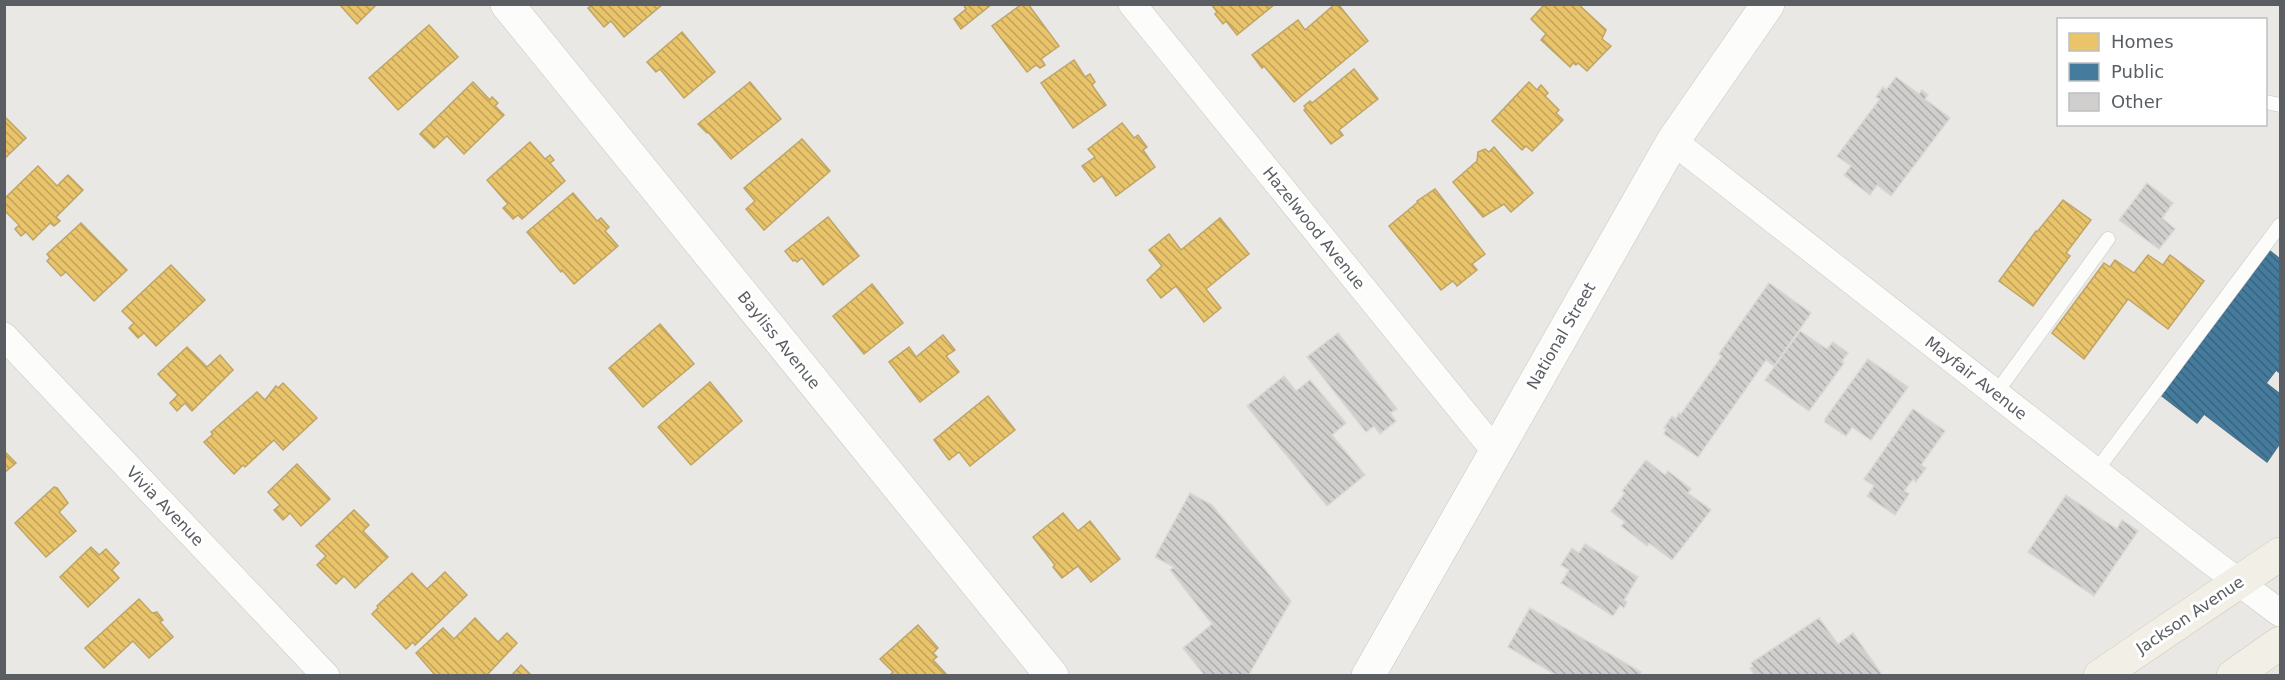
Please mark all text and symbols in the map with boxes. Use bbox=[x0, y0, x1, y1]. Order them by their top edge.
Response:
legend bbox=[2057, 18, 2267, 126]
text: Homes bbox=[2111, 31, 2174, 52]
text: Public bbox=[2111, 61, 2164, 82]
text: Other bbox=[2111, 91, 2163, 112]
street label: Hazelwood Avenue bbox=[1259, 163, 1369, 293]
street label: National Street bbox=[1523, 279, 1599, 393]
street label: Bayliss Avenue bbox=[734, 287, 824, 393]
street label: Mayfair Avenue bbox=[1921, 332, 2031, 424]
street label: Vivia Avenue bbox=[122, 462, 208, 550]
street label: Jackson Avenue bbox=[2132, 572, 2247, 658]

